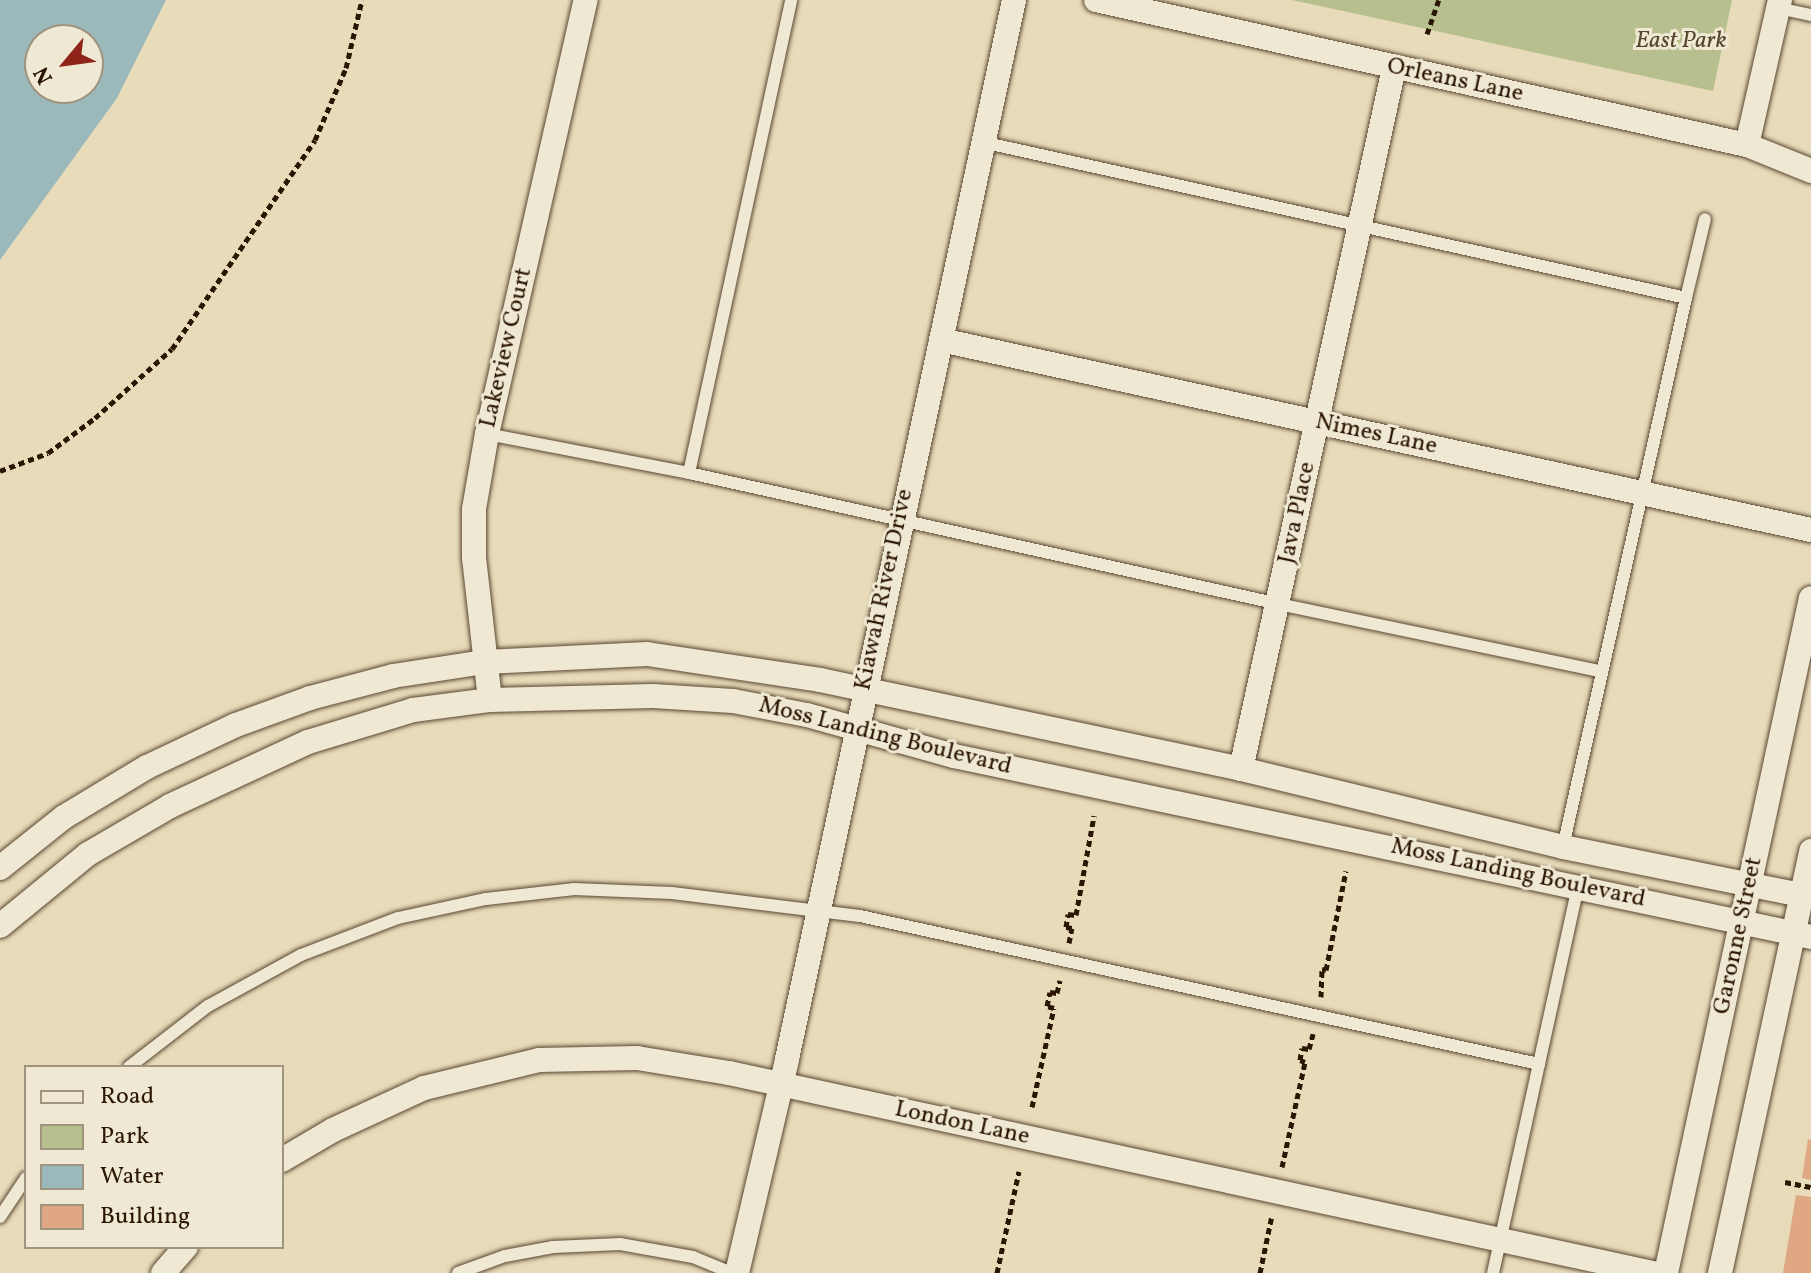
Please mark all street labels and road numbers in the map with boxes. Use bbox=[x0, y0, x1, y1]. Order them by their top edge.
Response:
street label: Orleans Lane bbox=[1384, 53, 1526, 109]
street label: Lakeview Court bbox=[475, 265, 539, 431]
street label: Nimes Lane bbox=[1312, 408, 1440, 462]
street label: Java Place bbox=[1273, 459, 1323, 567]
street label: Kiawah River Drive bbox=[850, 487, 920, 693]
street label: Moss Landing Boulevard bbox=[756, 692, 1014, 782]
street label: Moss Landing Boulevard bbox=[1388, 833, 1648, 915]
street label: Garonne Street bbox=[1708, 855, 1770, 1017]
street label: London Lane bbox=[892, 1096, 1032, 1152]

